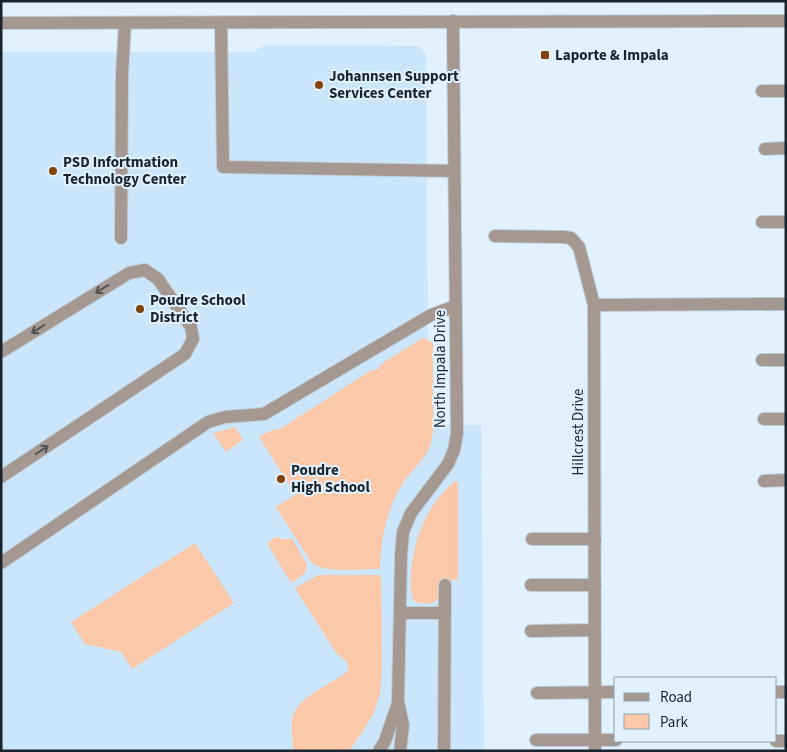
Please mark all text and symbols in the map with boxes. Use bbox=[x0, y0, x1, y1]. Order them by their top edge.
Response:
place label: Laporte & Impala bbox=[555, 45, 669, 66]
marker: Laporte & Impala bbox=[539, 49, 551, 61]
place label: Johannsen Support Services Center bbox=[329, 66, 459, 104]
marker: Johannsen Support Services Center bbox=[313, 79, 325, 91]
place label: PSD Infortmation Technology Center bbox=[63, 152, 186, 190]
marker: PSD Infortmation Technology Center bbox=[47, 165, 59, 177]
one-way arrow bbox=[96, 285, 110, 295]
place label: Poudre School District bbox=[150, 290, 246, 328]
marker: Poudre School District bbox=[134, 303, 146, 315]
street label: North Impala Drive bbox=[430, 310, 451, 428]
one-way arrow bbox=[32, 324, 46, 334]
street label: Hillcrest Drive bbox=[568, 388, 589, 476]
one-way arrow bbox=[34, 445, 48, 455]
place label: Poudre High School bbox=[291, 460, 370, 498]
marker: Poudre High School bbox=[275, 473, 287, 485]
legend bbox=[614, 677, 777, 742]
text: Road bbox=[660, 687, 692, 708]
text: Park bbox=[660, 712, 689, 733]

